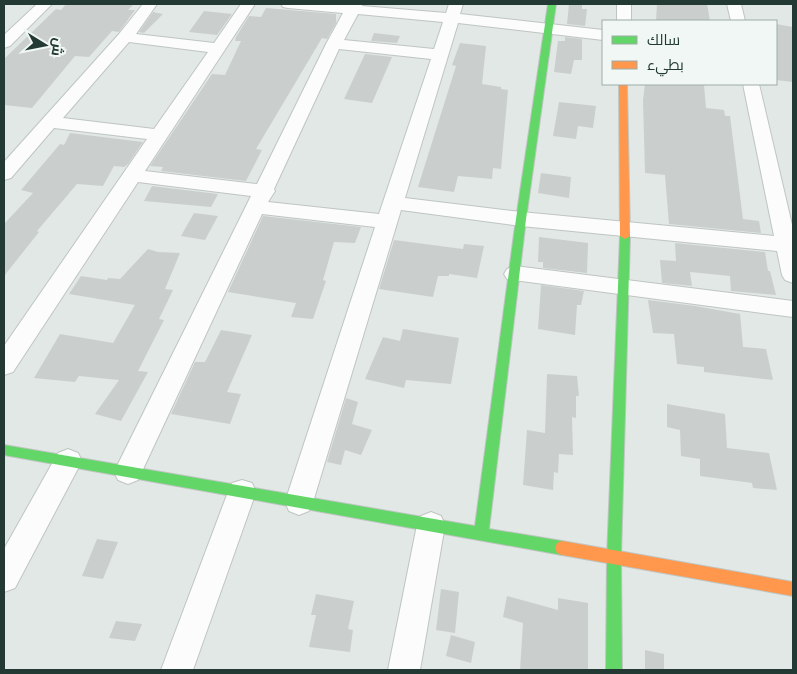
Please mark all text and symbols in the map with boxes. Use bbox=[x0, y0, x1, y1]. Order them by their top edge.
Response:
north arrow bbox=[20, 20, 70, 70]
legend bbox=[602, 20, 777, 85]
text: سالك bbox=[647, 31, 680, 49]
text: ش bbox=[47, 37, 68, 58]
text: بطيء bbox=[647, 56, 684, 77]

